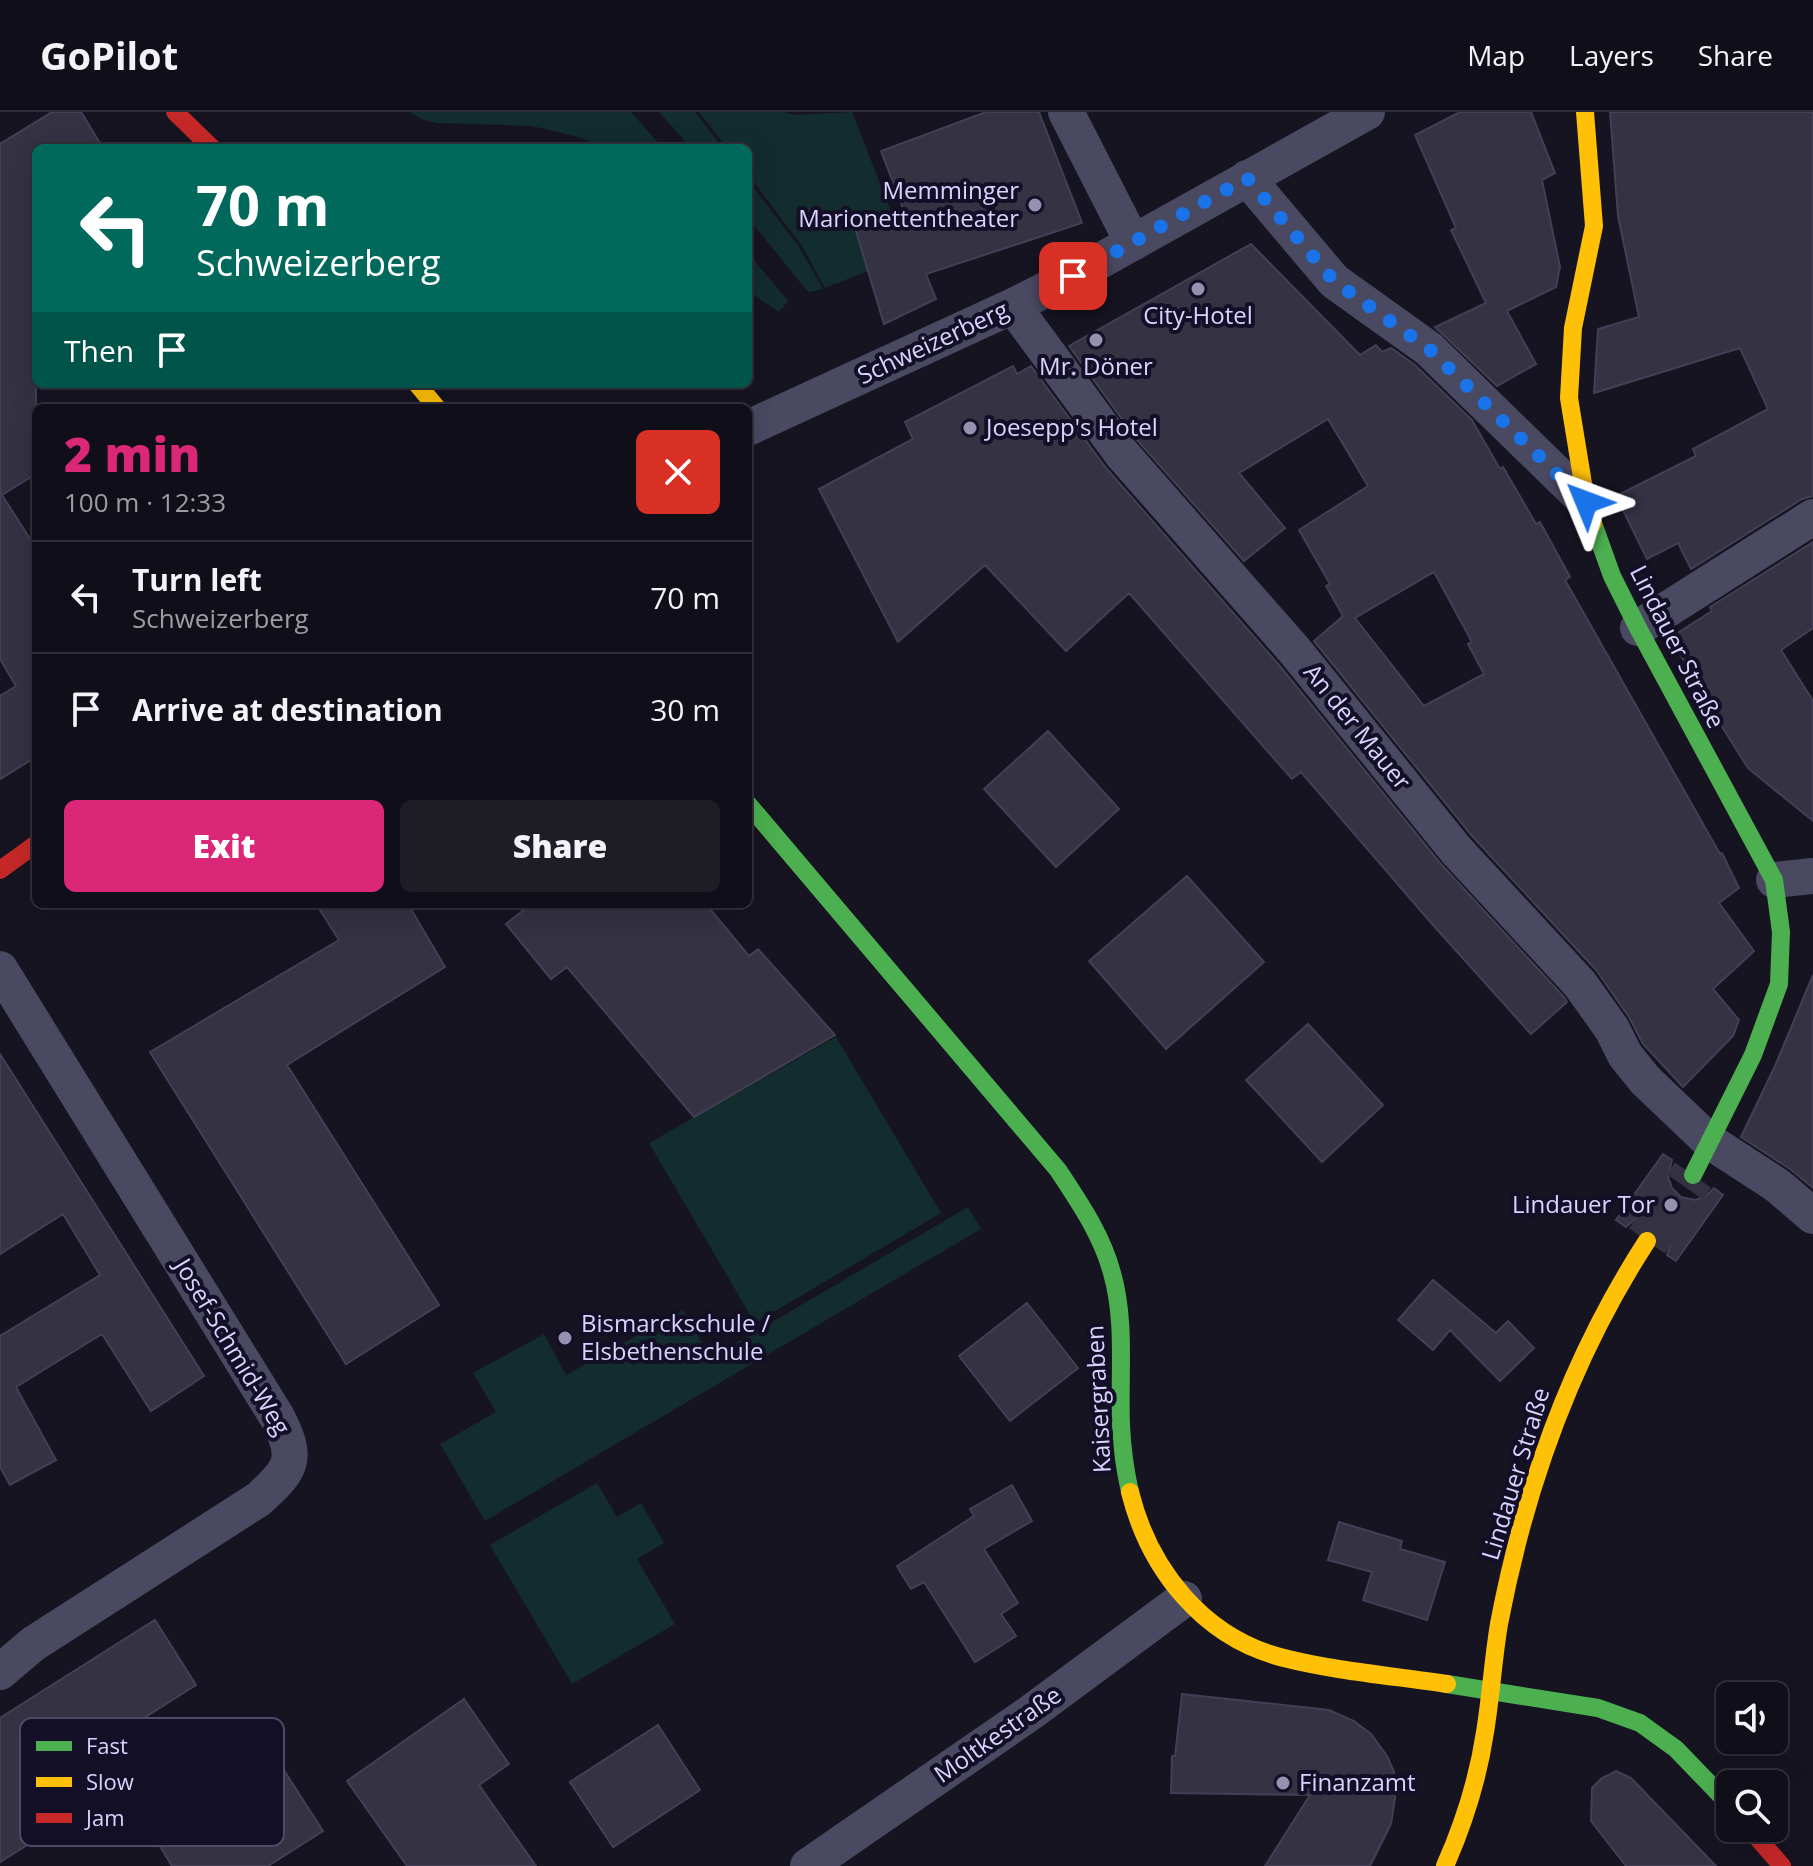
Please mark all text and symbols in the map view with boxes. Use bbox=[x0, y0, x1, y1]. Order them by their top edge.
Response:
text: GoPilot bbox=[40, 29, 178, 81]
text: Map bbox=[1467, 36, 1525, 74]
text: Layers bbox=[1569, 36, 1654, 74]
text: Share bbox=[1698, 36, 1773, 74]
text: 70 m bbox=[196, 166, 330, 242]
place label: Memminger Marionettentheater bbox=[798, 173, 1019, 234]
icon: left bbox=[64, 176, 168, 280]
marker: Memminger Marionettentheater bbox=[1026, 196, 1044, 214]
text: Schweizerberg bbox=[196, 238, 441, 287]
pin bbox=[1039, 242, 1107, 310]
icon: arrive bbox=[1051, 254, 1095, 298]
marker: City-Hotel bbox=[1189, 280, 1207, 298]
street label: Schweizerberg bbox=[852, 292, 1013, 391]
place label: City-Hotel bbox=[1143, 298, 1253, 331]
icon: arrive bbox=[150, 328, 194, 372]
text: Then bbox=[64, 330, 134, 371]
marker: Mr. Döner bbox=[1087, 331, 1105, 349]
place label: Mr. Döner bbox=[1039, 349, 1153, 382]
place label: Joesepp's Hotel bbox=[984, 410, 1158, 443]
marker: Joesepp's Hotel bbox=[961, 419, 979, 437]
text: 2 min bbox=[64, 421, 200, 486]
button: close bbox=[636, 430, 720, 514]
position arrow bbox=[1544, 460, 1628, 544]
text: 100 m · 12:33 bbox=[64, 484, 226, 520]
text: Turn left bbox=[132, 559, 262, 600]
street label: Lindauer Straße bbox=[1623, 559, 1734, 733]
icon: left bbox=[64, 575, 108, 619]
text: 70 m bbox=[650, 577, 720, 618]
text: Schweizerberg bbox=[132, 600, 309, 636]
street label: An der Mauer bbox=[1297, 656, 1419, 796]
icon: arrive bbox=[64, 687, 108, 731]
text: Arrive at destination bbox=[132, 689, 443, 730]
text: 30 m bbox=[650, 689, 720, 730]
button: Exit bbox=[64, 800, 384, 892]
button: Share bbox=[400, 800, 720, 892]
place label: Lindauer Tor bbox=[1512, 1187, 1655, 1220]
marker: Lindauer Tor bbox=[1662, 1196, 1680, 1214]
street label: Josef-Schmid-Weg bbox=[167, 1250, 299, 1441]
place label: Bismarckschule / Elsbethenschule bbox=[581, 1306, 771, 1367]
street label: Kaisergraben bbox=[1077, 1324, 1118, 1474]
marker: Bismarckschule / Elsbethenschule bbox=[556, 1329, 574, 1347]
street label: Lindauer Straße bbox=[1473, 1383, 1556, 1564]
street label: Moltkestraße bbox=[927, 1678, 1067, 1790]
map controls bbox=[1716, 1682, 1788, 1842]
button: sound bbox=[1716, 1682, 1788, 1754]
legend bbox=[20, 1718, 284, 1846]
text: Fast bbox=[86, 1730, 128, 1760]
place label: Finanzamt bbox=[1299, 1765, 1416, 1798]
text: Slow bbox=[86, 1766, 134, 1796]
button: search bbox=[1716, 1770, 1788, 1842]
marker: Finanzamt bbox=[1274, 1774, 1292, 1792]
text: Jam bbox=[84, 1802, 125, 1832]

